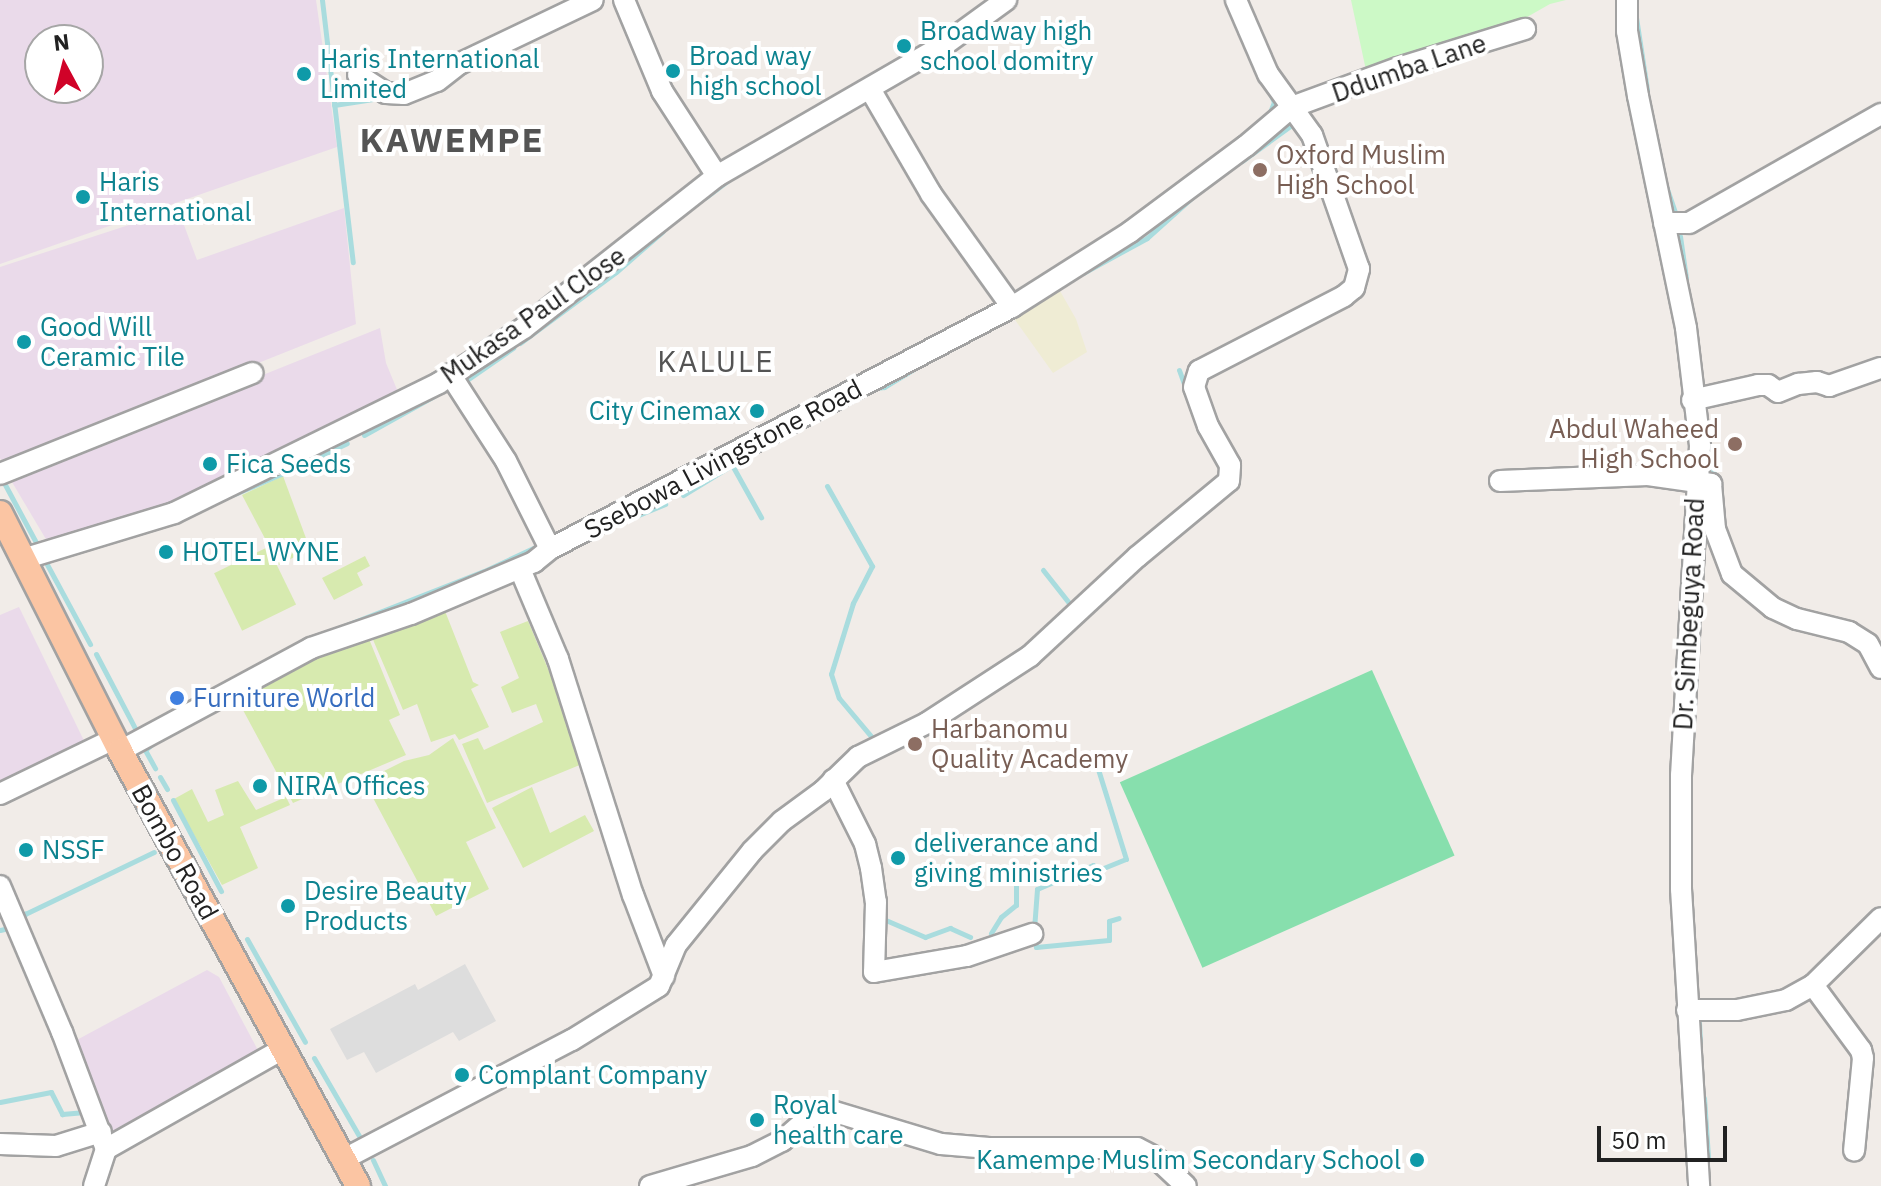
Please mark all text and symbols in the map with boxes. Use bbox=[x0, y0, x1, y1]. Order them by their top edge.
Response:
place label: Broadway high school domitry bbox=[920, 15, 1094, 76]
north arrow bbox=[24, 24, 104, 104]
text: N bbox=[52, 26, 71, 57]
street label: Ddumba Lane bbox=[1328, 27, 1490, 109]
marker: Broadway high school domitry bbox=[895, 37, 913, 55]
place label: Broad way high school bbox=[689, 40, 822, 102]
place label: Haris International Limited bbox=[320, 43, 540, 104]
marker: Broad way high school bbox=[664, 62, 682, 80]
marker: Haris International Limited bbox=[295, 65, 313, 83]
district label: KAWEMPE bbox=[360, 120, 544, 160]
place label: Oxford Muslim High School bbox=[1276, 139, 1446, 200]
marker: Oxford Muslim High School bbox=[1251, 161, 1269, 179]
place label: Haris International bbox=[99, 166, 252, 228]
marker: Haris International bbox=[74, 188, 92, 206]
street label: Mukasa Paul Close bbox=[435, 240, 631, 390]
place label: Good Will Ceramic Tile bbox=[40, 311, 185, 372]
marker: Good Will Ceramic Tile bbox=[15, 333, 33, 351]
district label: KALULE bbox=[657, 343, 775, 379]
street label: Ssebowa Livingstone Road bbox=[579, 373, 867, 545]
place label: City Cinemax bbox=[589, 395, 741, 427]
marker: City Cinemax bbox=[748, 402, 766, 420]
place label: Abdul Waheed High School bbox=[1549, 413, 1719, 474]
marker: Abdul Waheed High School bbox=[1726, 435, 1744, 453]
place label: Fica Seeds bbox=[226, 448, 352, 480]
marker: Fica Seeds bbox=[201, 455, 219, 473]
street label: Dr. Simbeguya Road bbox=[1667, 497, 1711, 731]
place label: HOTEL WYNE bbox=[182, 536, 340, 568]
marker: HOTEL WYNE bbox=[157, 543, 175, 561]
place label: Furniture World bbox=[193, 682, 375, 714]
marker: Furniture World bbox=[168, 689, 186, 707]
place label: Harbanomu Quality Academy bbox=[931, 713, 1128, 774]
marker: Harbanomu Quality Academy bbox=[906, 735, 924, 753]
place label: NIRA Offices bbox=[276, 770, 426, 802]
marker: NIRA Offices bbox=[251, 777, 269, 795]
street label: Bombo Road bbox=[125, 779, 225, 925]
place label: deliverance and giving ministries bbox=[914, 827, 1103, 888]
place label: NSSF bbox=[42, 834, 105, 866]
marker: NSSF bbox=[17, 841, 35, 859]
marker: deliverance and giving ministries bbox=[889, 849, 907, 867]
place label: Desire Beauty Products bbox=[304, 875, 467, 936]
marker: Desire Beauty Products bbox=[279, 897, 297, 915]
place label: Complant Company bbox=[478, 1059, 707, 1091]
marker: Complant Company bbox=[453, 1066, 471, 1084]
place label: Royal health care bbox=[773, 1089, 904, 1150]
scale bar bbox=[1601, 1110, 1731, 1160]
marker: Royal health care bbox=[748, 1111, 766, 1129]
text: 50 m bbox=[1611, 1124, 1666, 1156]
place label: Kamempe Muslim Secondary School bbox=[976, 1144, 1401, 1176]
marker: Kamempe Muslim Secondary School bbox=[1408, 1151, 1426, 1169]

